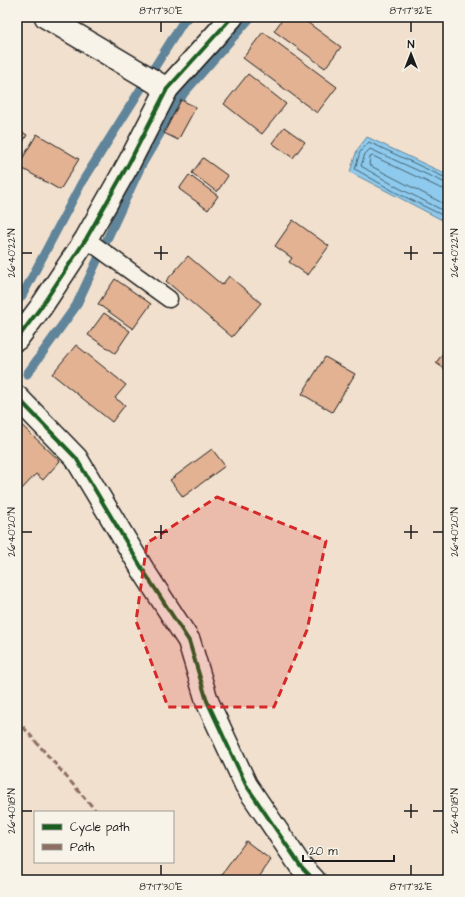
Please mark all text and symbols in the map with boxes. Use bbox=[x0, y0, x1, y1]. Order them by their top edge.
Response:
text: 87°17'30"E bbox=[139, 4, 183, 18]
text: 87°17'32"E bbox=[390, 4, 433, 18]
north arrow bbox=[391, 34, 431, 74]
text: N bbox=[408, 37, 415, 52]
text: 26°40'22"N bbox=[5, 228, 19, 278]
text: 26°40'22"N bbox=[448, 228, 462, 278]
text: 26°40'20"N bbox=[5, 507, 19, 557]
text: 26°40'20"N bbox=[448, 507, 462, 557]
text: 26°40'18"N bbox=[5, 788, 19, 834]
text: 26°40'18"N bbox=[448, 788, 462, 834]
legend bbox=[34, 811, 174, 863]
text: Cycle path bbox=[70, 819, 129, 837]
scale bar bbox=[303, 837, 394, 863]
text: Path bbox=[70, 839, 95, 856]
text: 20 m bbox=[309, 843, 338, 860]
text: 87°17'30"E bbox=[139, 880, 183, 894]
text: 87°17'32"E bbox=[390, 880, 433, 894]

